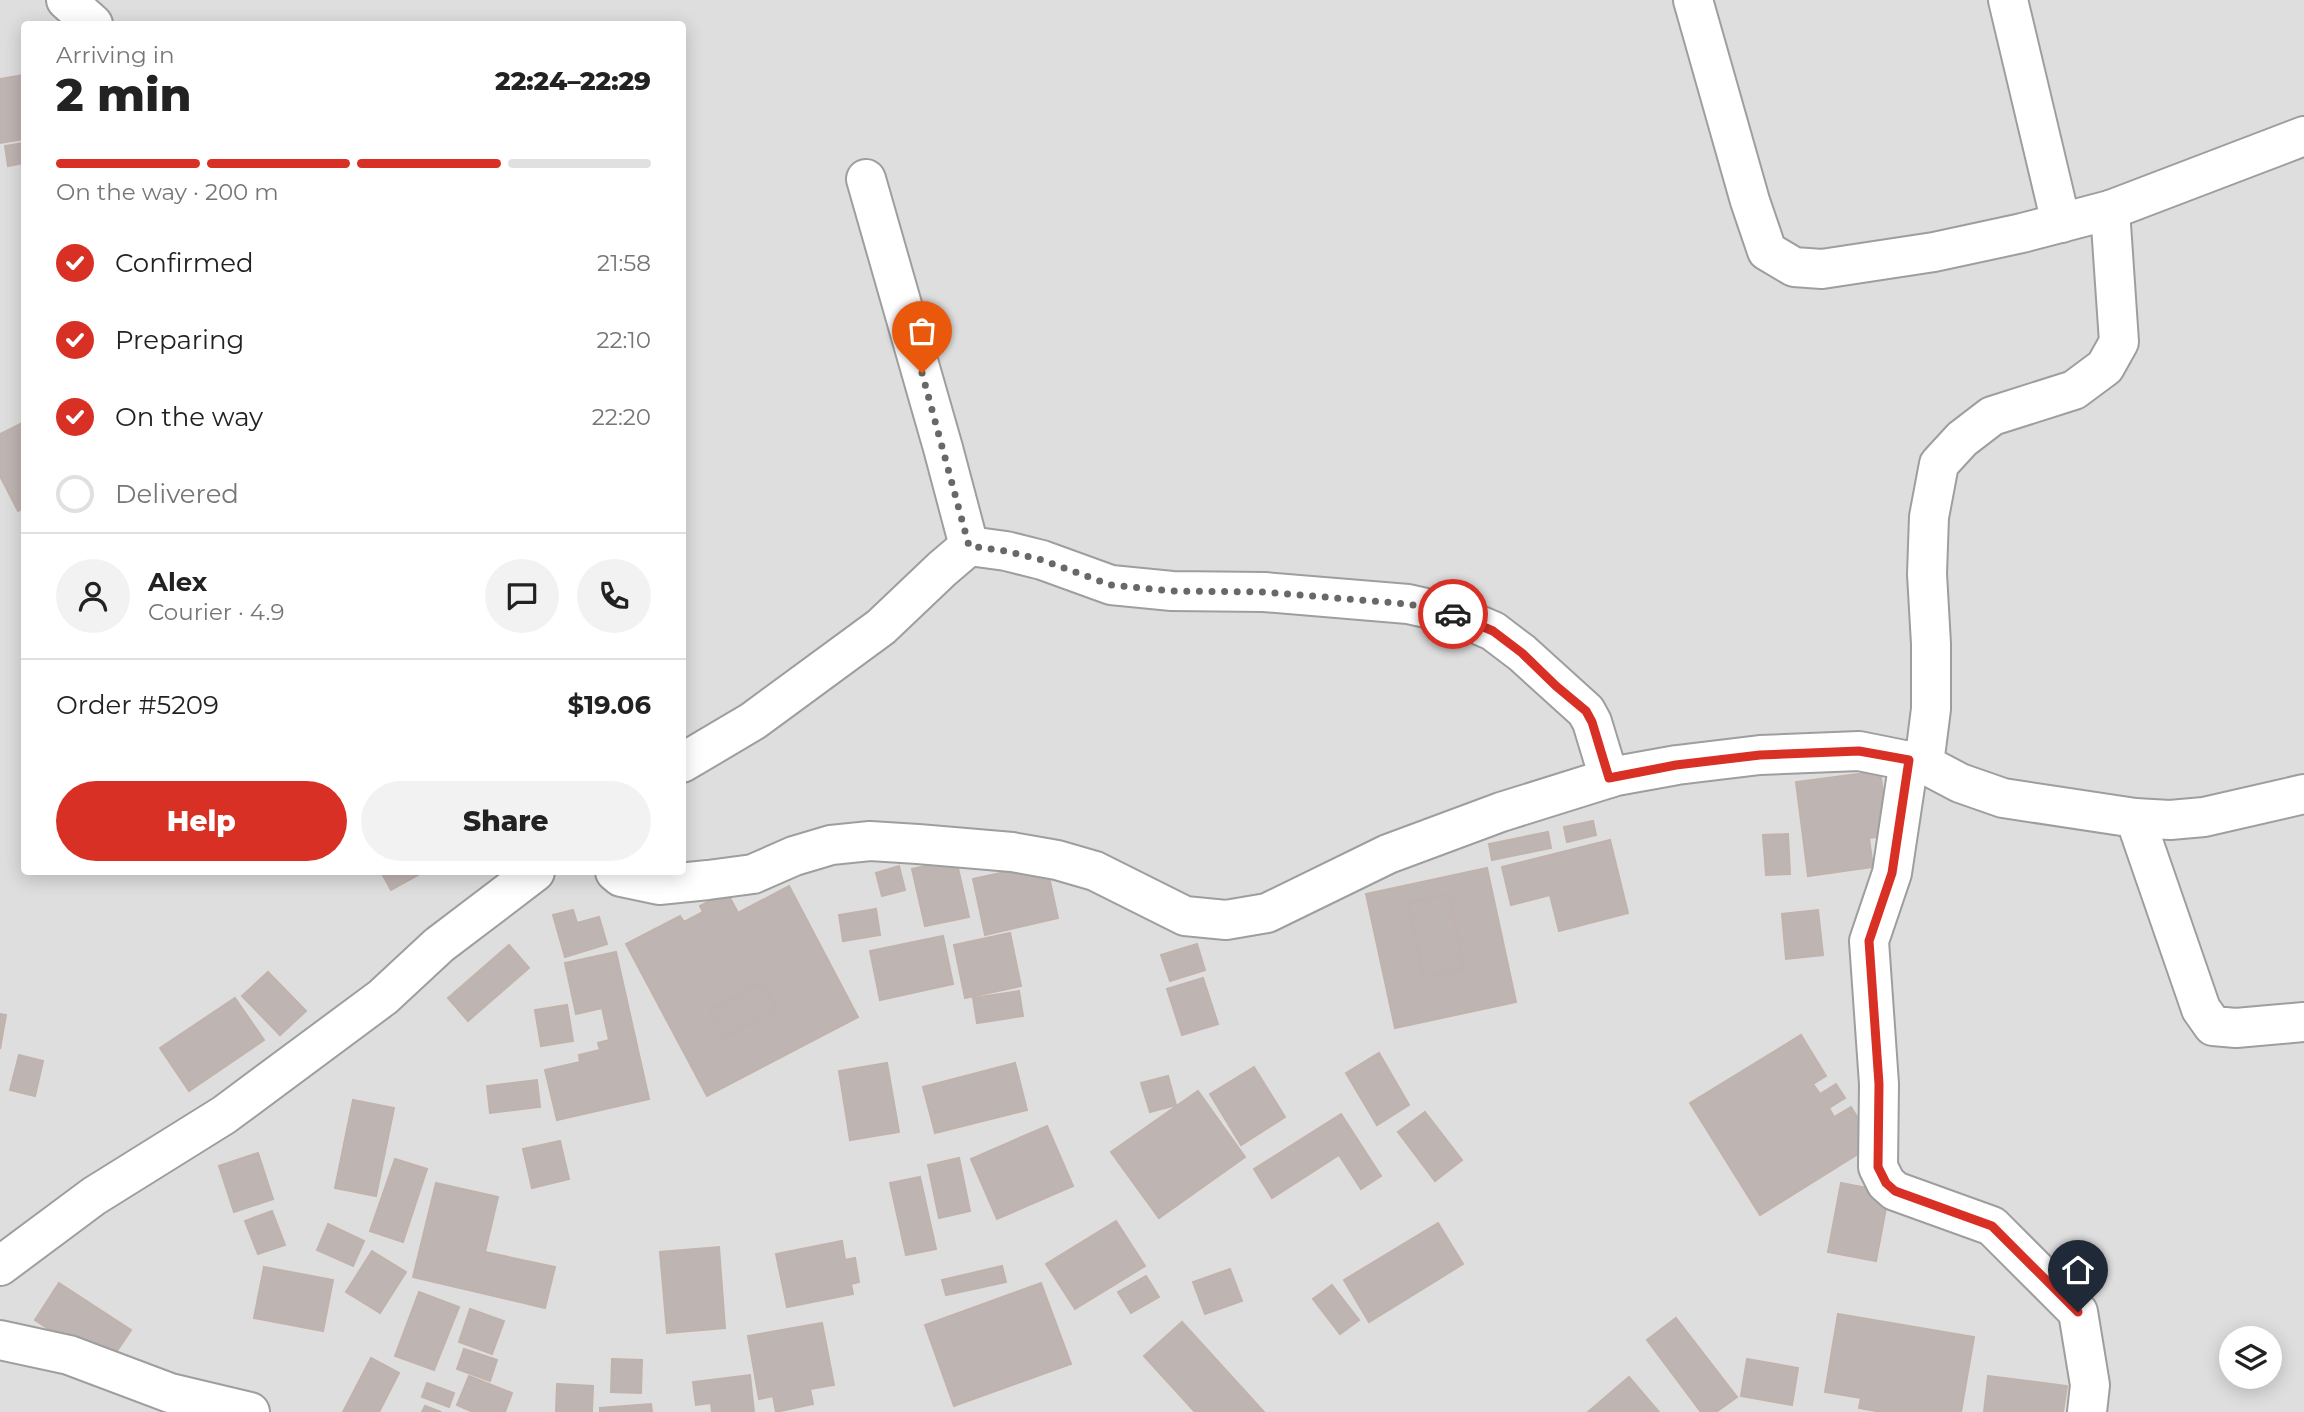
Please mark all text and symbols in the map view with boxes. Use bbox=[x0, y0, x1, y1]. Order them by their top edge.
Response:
text: Arriving in bbox=[56, 41, 175, 69]
text: 22:24–22:29 bbox=[495, 65, 651, 97]
text: 2 min bbox=[56, 66, 191, 123]
text: On the way · 200 m bbox=[56, 178, 279, 206]
icon: check bbox=[56, 244, 94, 282]
text: Confirmed bbox=[115, 247, 254, 279]
text: 21:58 bbox=[597, 249, 651, 277]
pin bbox=[892, 301, 952, 373]
icon: bag bbox=[903, 312, 941, 350]
icon: check bbox=[56, 321, 94, 359]
text: Preparing bbox=[115, 324, 244, 356]
text: 22:10 bbox=[596, 326, 651, 354]
icon: check bbox=[56, 398, 94, 436]
text: On the way bbox=[115, 401, 263, 433]
text: 22:20 bbox=[592, 403, 651, 431]
text: Delivered bbox=[115, 478, 239, 510]
button: person bbox=[56, 559, 130, 633]
button: chat bbox=[485, 559, 559, 633]
button: phone bbox=[577, 559, 651, 633]
text: Alex bbox=[148, 566, 207, 598]
courier bbox=[1418, 579, 1488, 649]
icon: car bbox=[1434, 595, 1472, 633]
text: Courier · 4.9 bbox=[148, 598, 284, 626]
text: Order #5209 bbox=[56, 689, 219, 721]
text: $19.06 bbox=[568, 689, 651, 721]
button: Help bbox=[56, 781, 347, 861]
button: Share bbox=[361, 781, 651, 861]
pin bbox=[2048, 1240, 2108, 1312]
icon: home bbox=[2059, 1251, 2097, 1289]
map controls bbox=[2219, 1326, 2282, 1389]
button: layers bbox=[2219, 1326, 2282, 1389]

